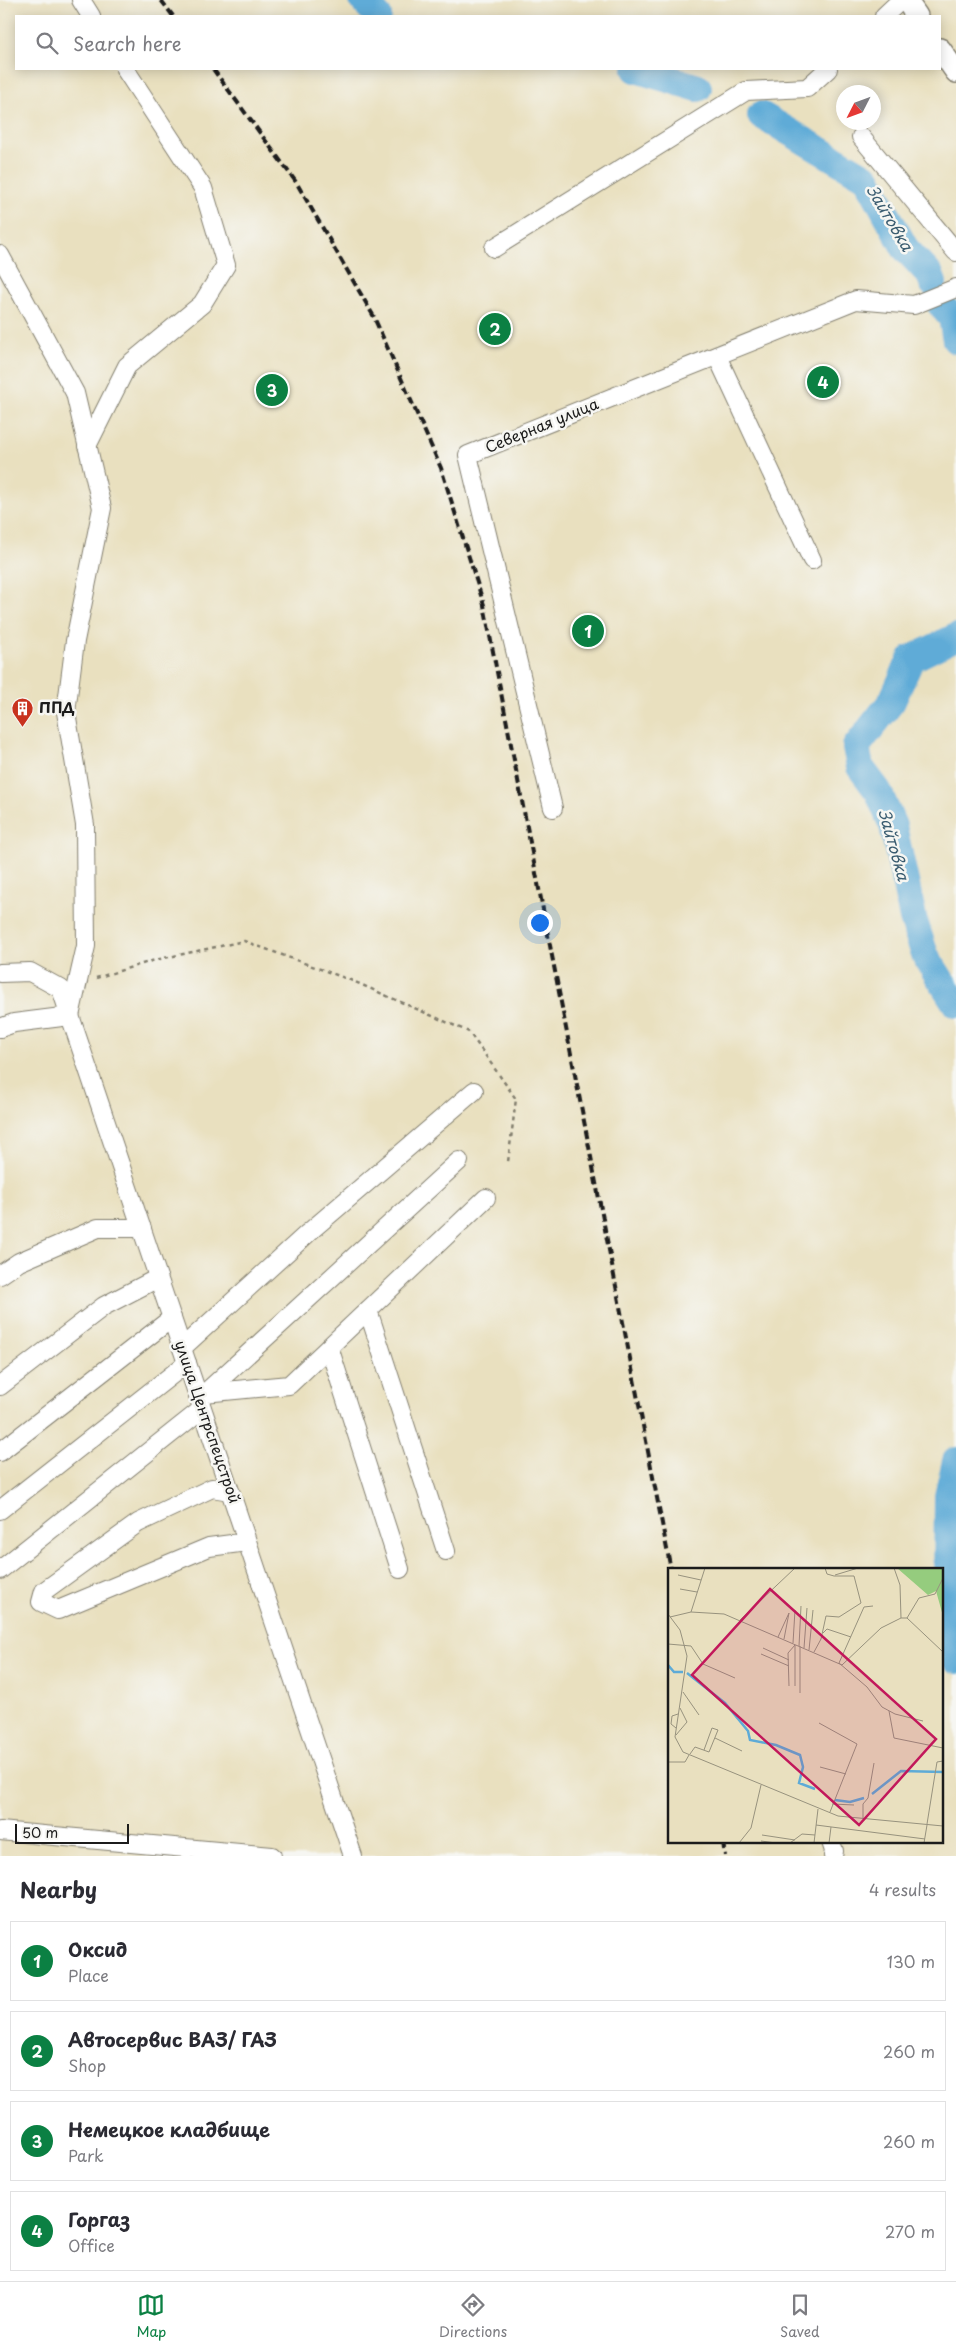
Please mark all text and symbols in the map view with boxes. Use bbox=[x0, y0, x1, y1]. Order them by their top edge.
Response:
search box bbox=[15, 15, 941, 70]
icon: search bbox=[33, 29, 61, 57]
text: Search here bbox=[73, 29, 182, 57]
north arrow bbox=[836, 85, 881, 130]
water label: Зайтовка bbox=[862, 180, 921, 256]
pin: 2 bbox=[479, 310, 511, 348]
pin: 4 bbox=[807, 363, 839, 401]
pin: 3 bbox=[256, 371, 288, 409]
street label: Северная улица bbox=[481, 391, 602, 458]
pin: 1 bbox=[572, 612, 604, 650]
place label: ППД bbox=[39, 695, 75, 718]
building icon: ППД bbox=[11, 696, 35, 727]
water label: Зайтовка bbox=[873, 806, 917, 884]
your location bbox=[527, 910, 553, 936]
street label: улица Центрспецстрой bbox=[170, 1337, 247, 1506]
inset map bbox=[668, 1568, 944, 1844]
scale bar bbox=[15, 1821, 129, 1844]
text: 50 m bbox=[22, 1822, 58, 1843]
text: Nearby bbox=[20, 1873, 97, 1905]
text: 4 results bbox=[869, 1877, 936, 1901]
text: Оксид bbox=[68, 1935, 127, 1963]
text: 1 bbox=[33, 1949, 41, 1973]
text: 130 m bbox=[887, 1949, 935, 1973]
text: Place bbox=[68, 1963, 109, 1987]
text: Автосервис ВАЗ/ ГАЗ bbox=[68, 2025, 277, 2053]
text: 2 bbox=[31, 2039, 43, 2063]
text: 260 m bbox=[883, 2039, 935, 2063]
text: Shop bbox=[68, 2053, 106, 2077]
text: Немецкое кладбище bbox=[68, 2115, 270, 2143]
text: 3 bbox=[32, 2129, 42, 2153]
text: 260 m bbox=[883, 2129, 935, 2153]
text: Park bbox=[68, 2143, 104, 2167]
text: Горгаз bbox=[68, 2205, 130, 2233]
text: 4 bbox=[32, 2219, 42, 2243]
text: 270 m bbox=[885, 2219, 935, 2243]
text: Office bbox=[68, 2233, 115, 2257]
tab: Map bbox=[136, 2291, 166, 2342]
tab: Directions bbox=[439, 2291, 507, 2342]
tab: Saved bbox=[780, 2291, 820, 2342]

